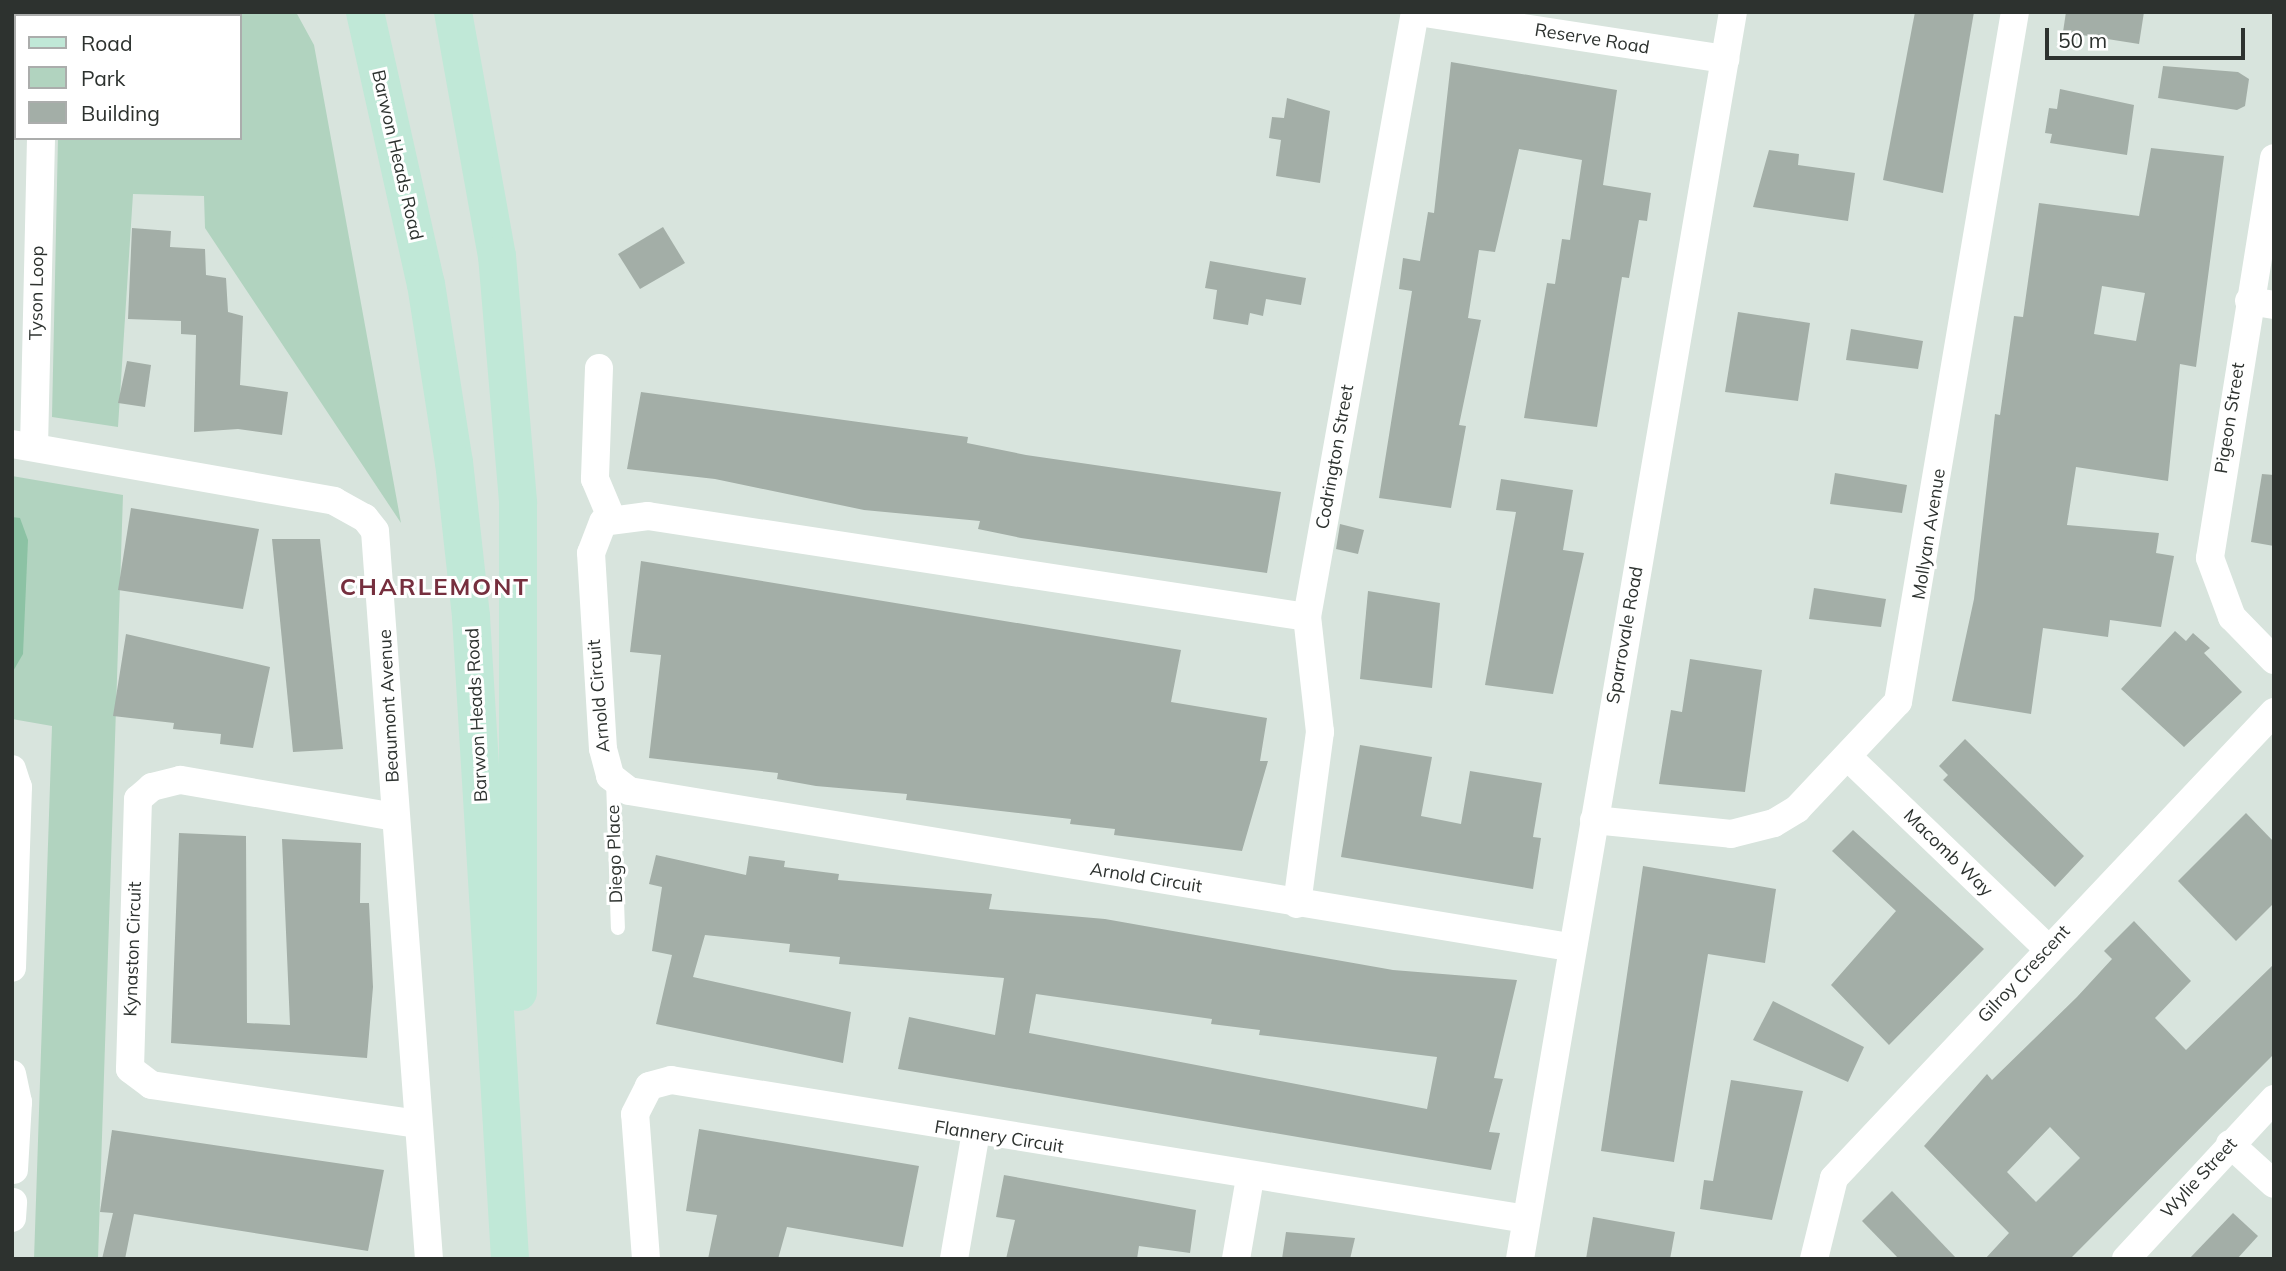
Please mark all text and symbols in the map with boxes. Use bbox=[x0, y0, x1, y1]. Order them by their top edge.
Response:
legend bbox=[14, 14, 242, 140]
scale bar bbox=[2048, 14, 2248, 58]
street label: Reserve Road bbox=[1533, 19, 1651, 59]
text: 50 m bbox=[2058, 27, 2107, 53]
text: Road bbox=[81, 30, 132, 56]
text: Park bbox=[81, 65, 125, 91]
street label: Barwon Heads Road bbox=[367, 68, 427, 242]
text: Building bbox=[81, 100, 160, 126]
street label: Tyson Loop bbox=[25, 246, 49, 340]
street label: Pigeon Street bbox=[2211, 361, 2249, 475]
street label: Codrington Street bbox=[1312, 383, 1358, 531]
street label: Mollyan Avenue bbox=[1908, 467, 1950, 601]
street label: Sparrovale Road bbox=[1602, 565, 1648, 705]
district label: CHARLEMONT bbox=[341, 573, 529, 601]
street label: Barwon Heads Road bbox=[462, 628, 492, 802]
street label: Beaumont Avenue bbox=[374, 629, 404, 783]
street label: Arnold Circuit bbox=[583, 639, 615, 753]
street label: Diego Place bbox=[602, 804, 628, 904]
street label: Macomb Way bbox=[1899, 805, 1997, 901]
street label: Arnold Circuit bbox=[1088, 858, 1204, 898]
street label: Kynaston Circuit bbox=[120, 881, 146, 1017]
street label: Gilroy Crescent bbox=[1973, 921, 2075, 1027]
street label: Flannery Circuit bbox=[933, 1116, 1065, 1158]
street label: Wylie Street bbox=[2156, 1133, 2242, 1223]

